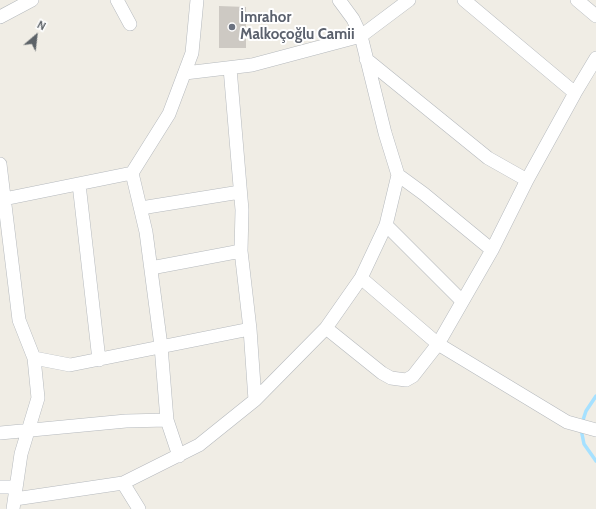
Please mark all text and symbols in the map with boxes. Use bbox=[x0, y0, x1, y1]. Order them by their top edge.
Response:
place label: İmrahor Malkoçoğlu Camii bbox=[240, 9, 355, 44]
north arrow bbox=[16, 16, 56, 56]
text: N bbox=[35, 17, 48, 33]
marker: İmrahor Malkoçoğlu Camii bbox=[227, 22, 237, 32]

